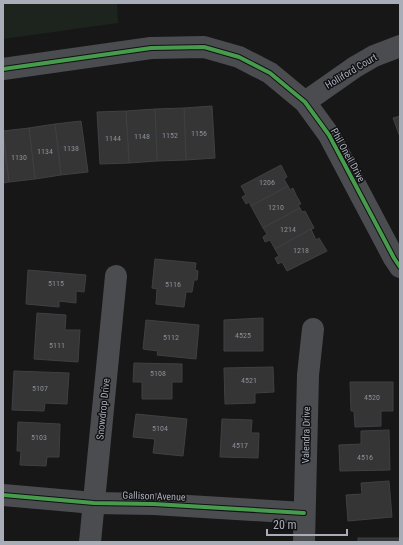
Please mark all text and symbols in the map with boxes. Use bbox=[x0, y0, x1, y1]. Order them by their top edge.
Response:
street label: Holliford Court bbox=[323, 51, 379, 91]
street label: Phil Oneil Drive bbox=[329, 126, 367, 184]
house number: 1156 bbox=[191, 129, 207, 138]
house number: 1152 bbox=[162, 131, 178, 140]
house number: 1148 bbox=[134, 132, 150, 141]
house number: 1144 bbox=[105, 134, 121, 143]
house number: 1138 bbox=[63, 144, 79, 153]
house number: 1134 bbox=[37, 147, 53, 156]
house number: 1130 bbox=[11, 153, 27, 162]
house number: 1206 bbox=[259, 178, 275, 187]
house number: 1210 bbox=[268, 203, 284, 212]
house number: 1214 bbox=[280, 225, 296, 234]
house number: 1218 bbox=[293, 246, 309, 255]
house number: 5115 bbox=[48, 279, 64, 288]
house number: 5116 bbox=[165, 280, 181, 289]
house number: 4525 bbox=[235, 331, 251, 340]
house number: 5112 bbox=[163, 333, 179, 342]
house number: 5111 bbox=[49, 341, 65, 350]
house number: 5108 bbox=[150, 369, 166, 378]
house number: 4521 bbox=[241, 376, 257, 385]
street label: Snowdrop Drive bbox=[94, 377, 112, 440]
house number: 5107 bbox=[32, 384, 48, 393]
house number: 4520 bbox=[364, 393, 380, 402]
street label: Valendra Drive bbox=[300, 406, 312, 464]
house number: 5104 bbox=[152, 424, 168, 433]
house number: 5103 bbox=[31, 433, 47, 442]
house number: 4517 bbox=[232, 441, 248, 450]
house number: 4516 bbox=[357, 453, 373, 462]
street label: Gallison Avenue bbox=[122, 489, 186, 503]
scale bar bbox=[267, 511, 347, 537]
text: 20 m bbox=[273, 518, 297, 532]

